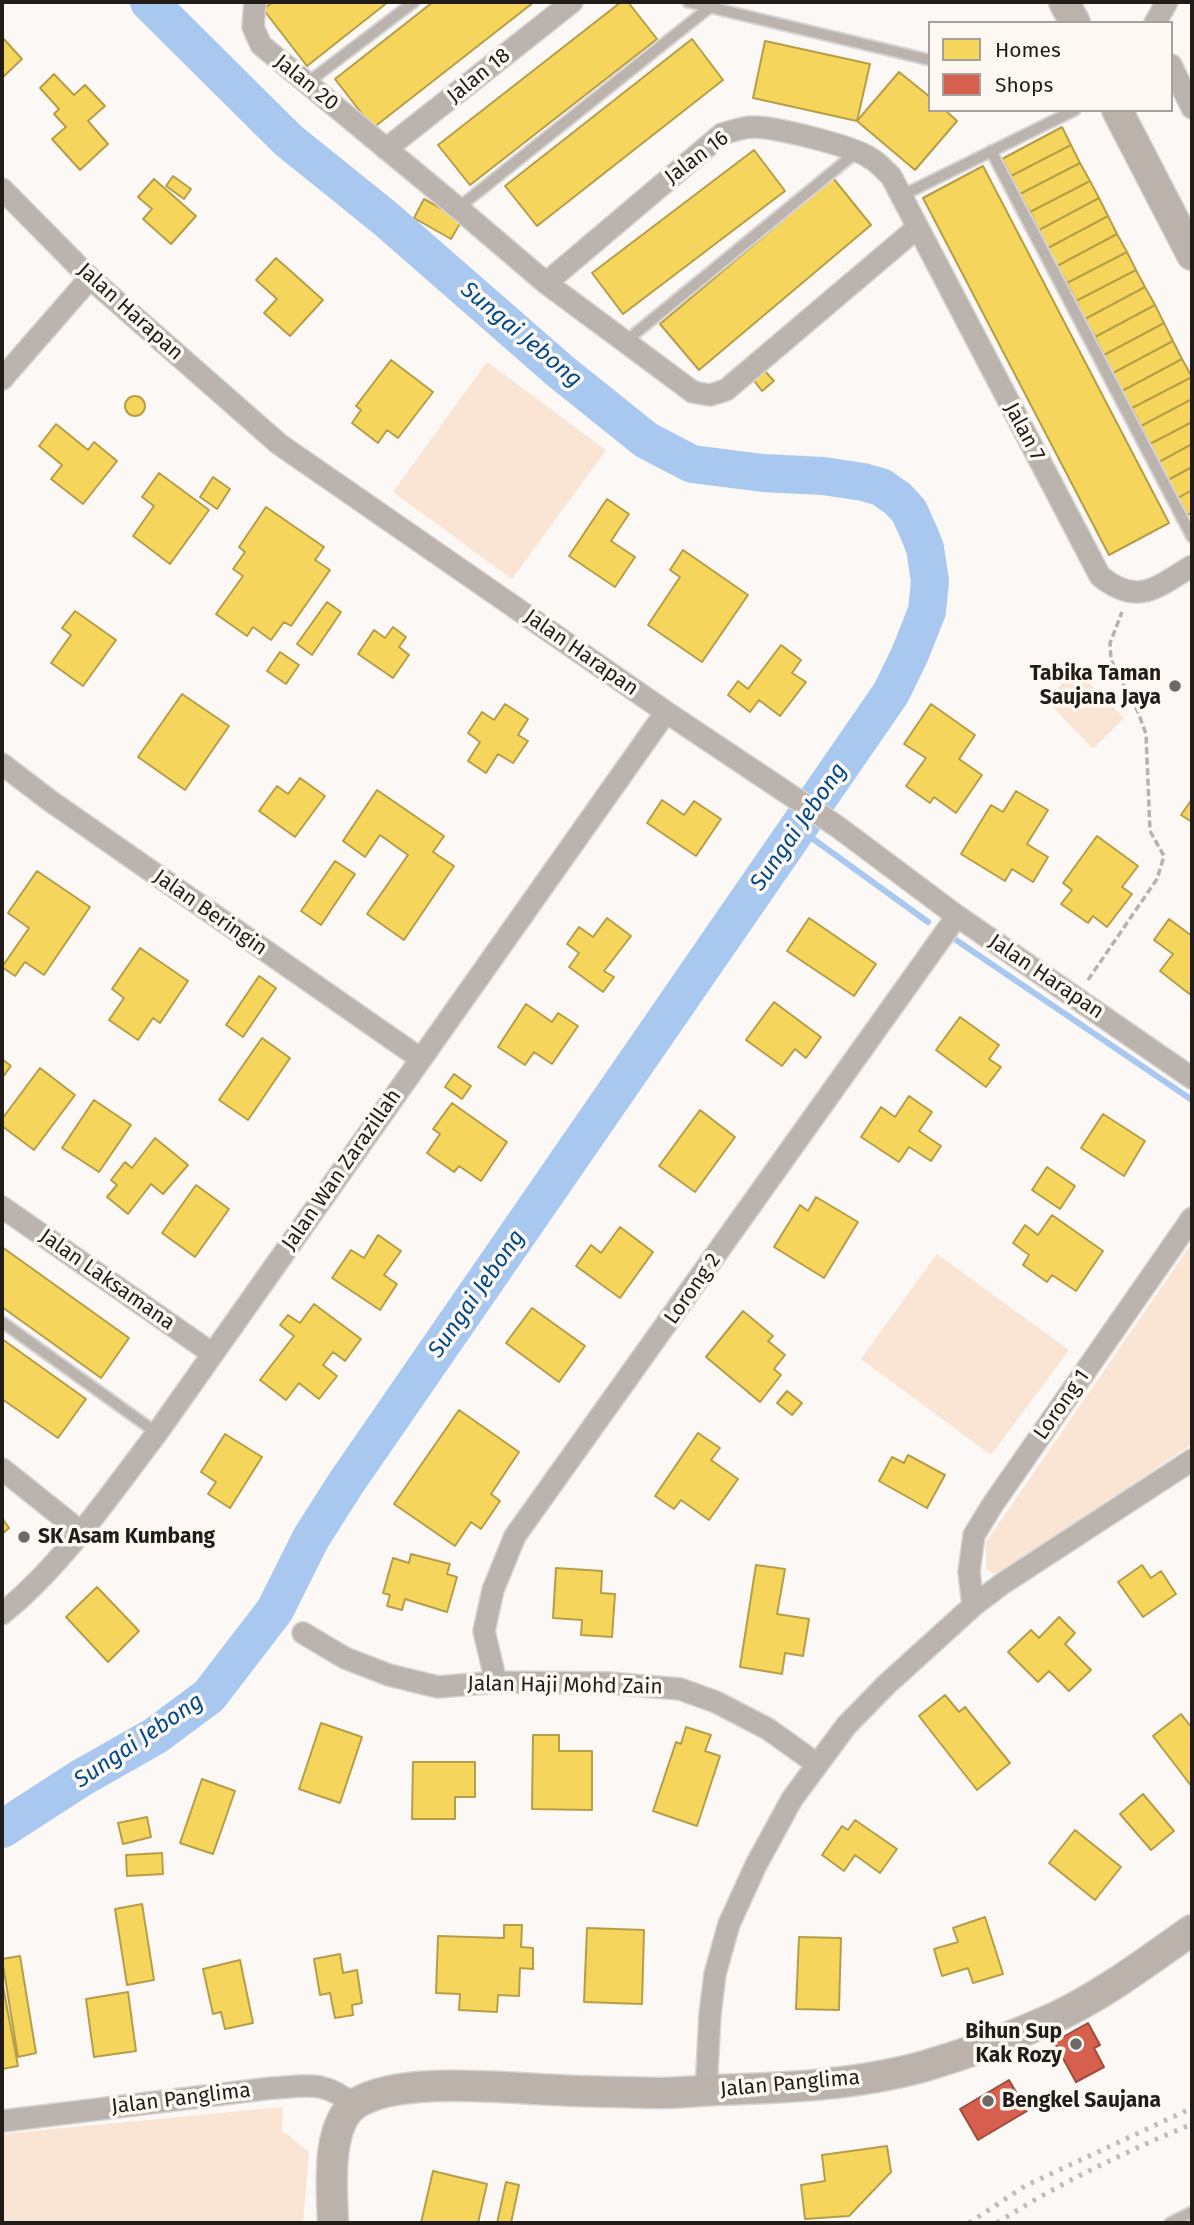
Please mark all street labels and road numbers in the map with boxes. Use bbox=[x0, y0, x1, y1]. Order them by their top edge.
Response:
street label: Jalan 18 bbox=[442, 43, 516, 109]
street label: Jalan 20 bbox=[269, 50, 343, 116]
street label: Jalan 16 bbox=[660, 126, 734, 190]
street label: Jalan Harapan bbox=[72, 258, 188, 366]
street label: Jalan 7 bbox=[998, 399, 1050, 465]
street label: Jalan Harapan bbox=[519, 604, 643, 702]
street label: Jalan Beringin bbox=[148, 865, 272, 961]
street label: Jalan Harapan bbox=[984, 929, 1108, 1025]
street label: Jalan Wan Zarazillah bbox=[277, 1085, 407, 1255]
street label: Jalan Laksamana bbox=[34, 1224, 180, 1336]
street label: Lorong 2 bbox=[659, 1249, 727, 1329]
street label: Lorong 1 bbox=[1029, 1365, 1095, 1445]
street label: Jalan Haji Mohd Zain bbox=[467, 1672, 663, 1700]
street label: Jalan Panglima bbox=[719, 2065, 861, 2103]
street label: Jalan Panglima bbox=[110, 2078, 252, 2120]

